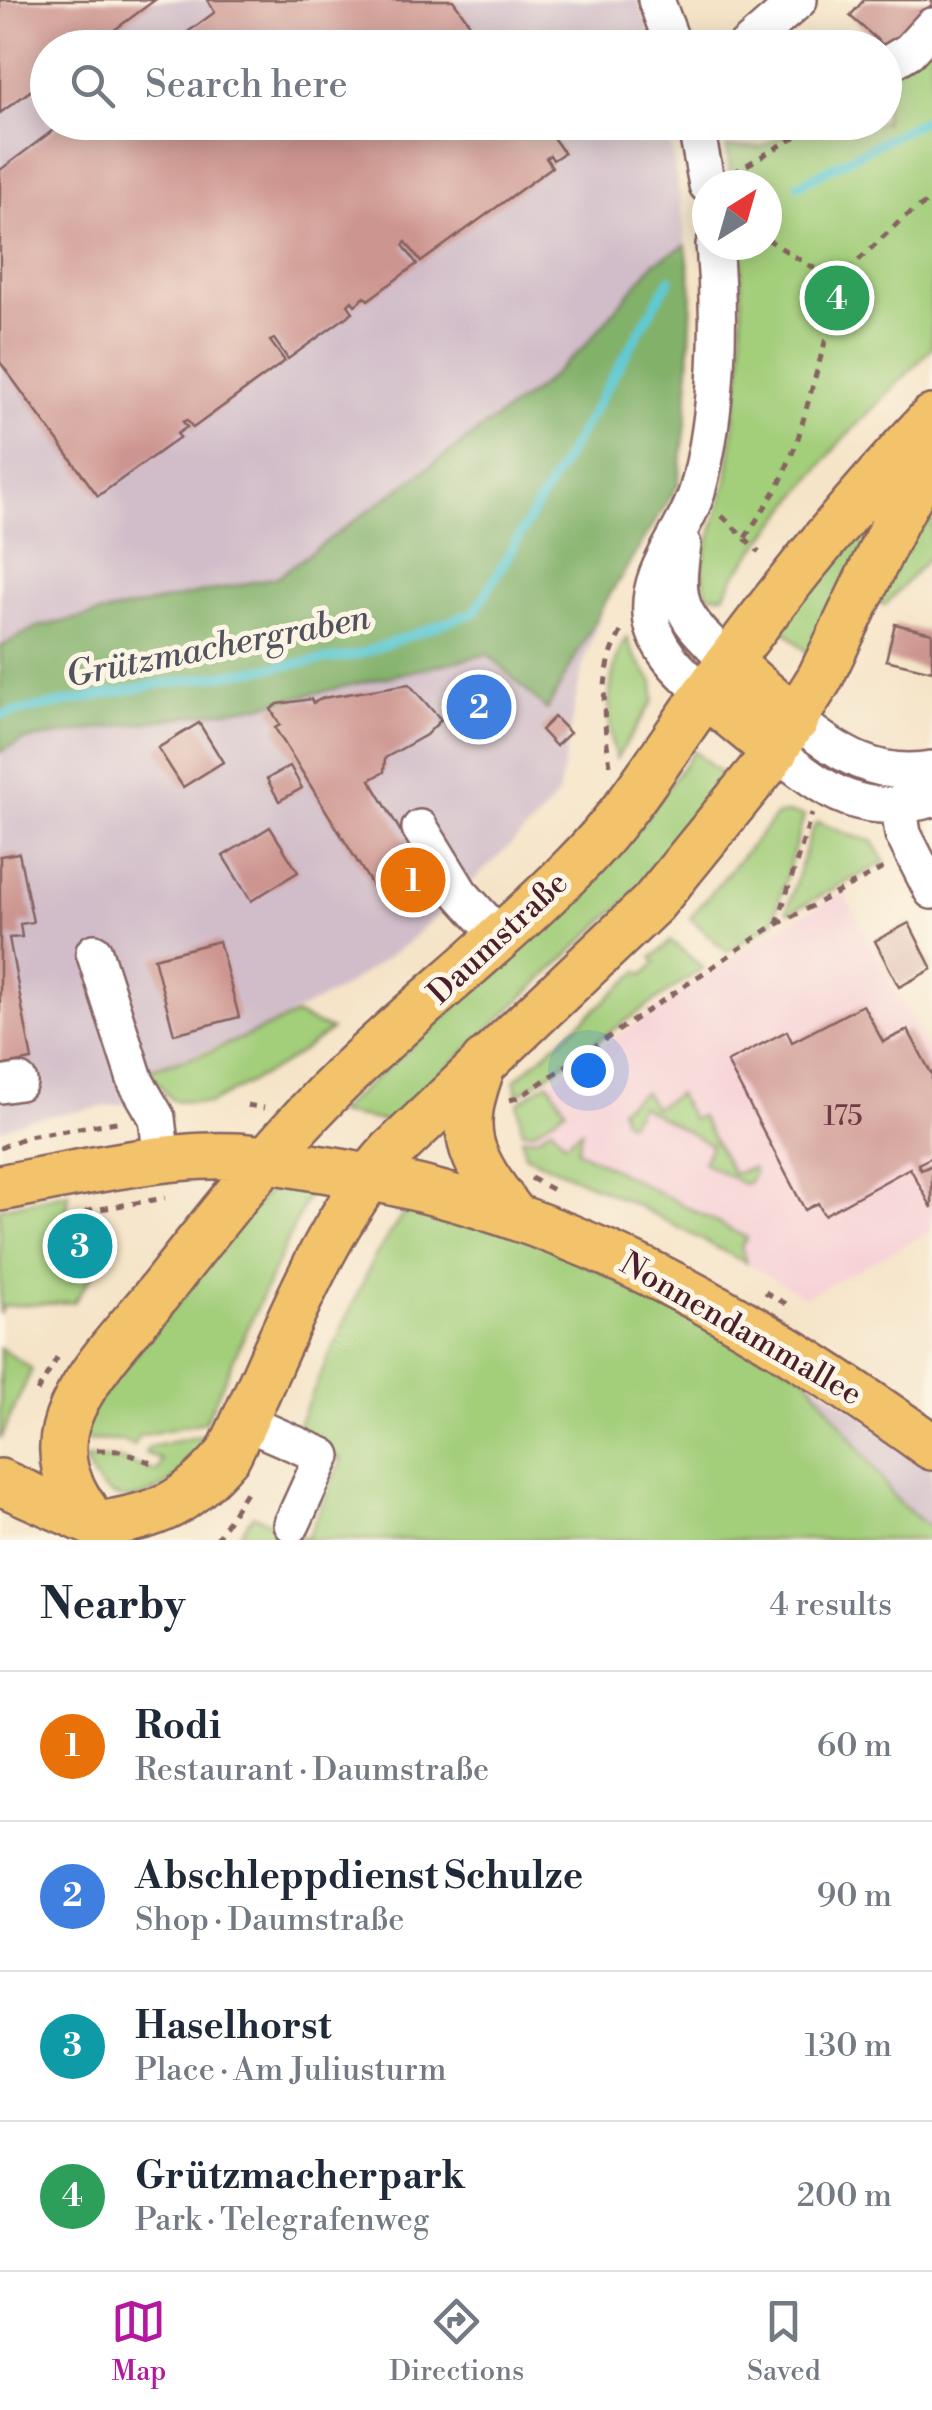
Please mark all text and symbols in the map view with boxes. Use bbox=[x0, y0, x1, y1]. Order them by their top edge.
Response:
search box bbox=[30, 30, 902, 140]
icon: search bbox=[65, 58, 120, 113]
text: Search here bbox=[145, 62, 348, 109]
north arrow bbox=[692, 170, 782, 260]
pin: 4 bbox=[804, 260, 870, 336]
water label: Grützmachergraben bbox=[62, 596, 374, 698]
pin: 2 bbox=[446, 670, 512, 744]
pin: 1 bbox=[380, 842, 446, 918]
street label: Daumstraße bbox=[420, 863, 576, 1013]
your location bbox=[563, 1045, 614, 1096]
house number: 175 bbox=[823, 1099, 863, 1134]
pin: 3 bbox=[48, 1208, 112, 1284]
street label: Nonnendammallee bbox=[613, 1244, 869, 1414]
text: Nearby bbox=[40, 1579, 185, 1632]
text: 4 results bbox=[770, 1585, 892, 1625]
text: Rodi bbox=[135, 1703, 221, 1750]
text: 1 bbox=[65, 1726, 80, 1766]
text: 60 m bbox=[817, 1726, 892, 1766]
text: Restaurant · Daumstraße bbox=[135, 1750, 489, 1790]
text: Abschleppdienst Schulze bbox=[135, 1853, 583, 1900]
text: 2 bbox=[62, 1876, 83, 1916]
text: 90 m bbox=[817, 1876, 892, 1916]
text: Shop · Daumstraße bbox=[135, 1900, 404, 1940]
text: Haselhorst bbox=[135, 2003, 332, 2050]
text: 3 bbox=[63, 2026, 82, 2066]
text: 130 m bbox=[805, 2026, 892, 2066]
text: Place · Am Juliusturm bbox=[135, 2050, 447, 2090]
text: Grützmacherpark bbox=[135, 2153, 465, 2200]
text: 4 bbox=[62, 2176, 83, 2216]
text: 200 m bbox=[797, 2176, 892, 2216]
text: Park · Telegrafenweg bbox=[135, 2200, 429, 2240]
tab: Map bbox=[111, 2294, 166, 2389]
tab: Directions bbox=[389, 2294, 524, 2389]
tab: Saved bbox=[747, 2294, 821, 2389]

